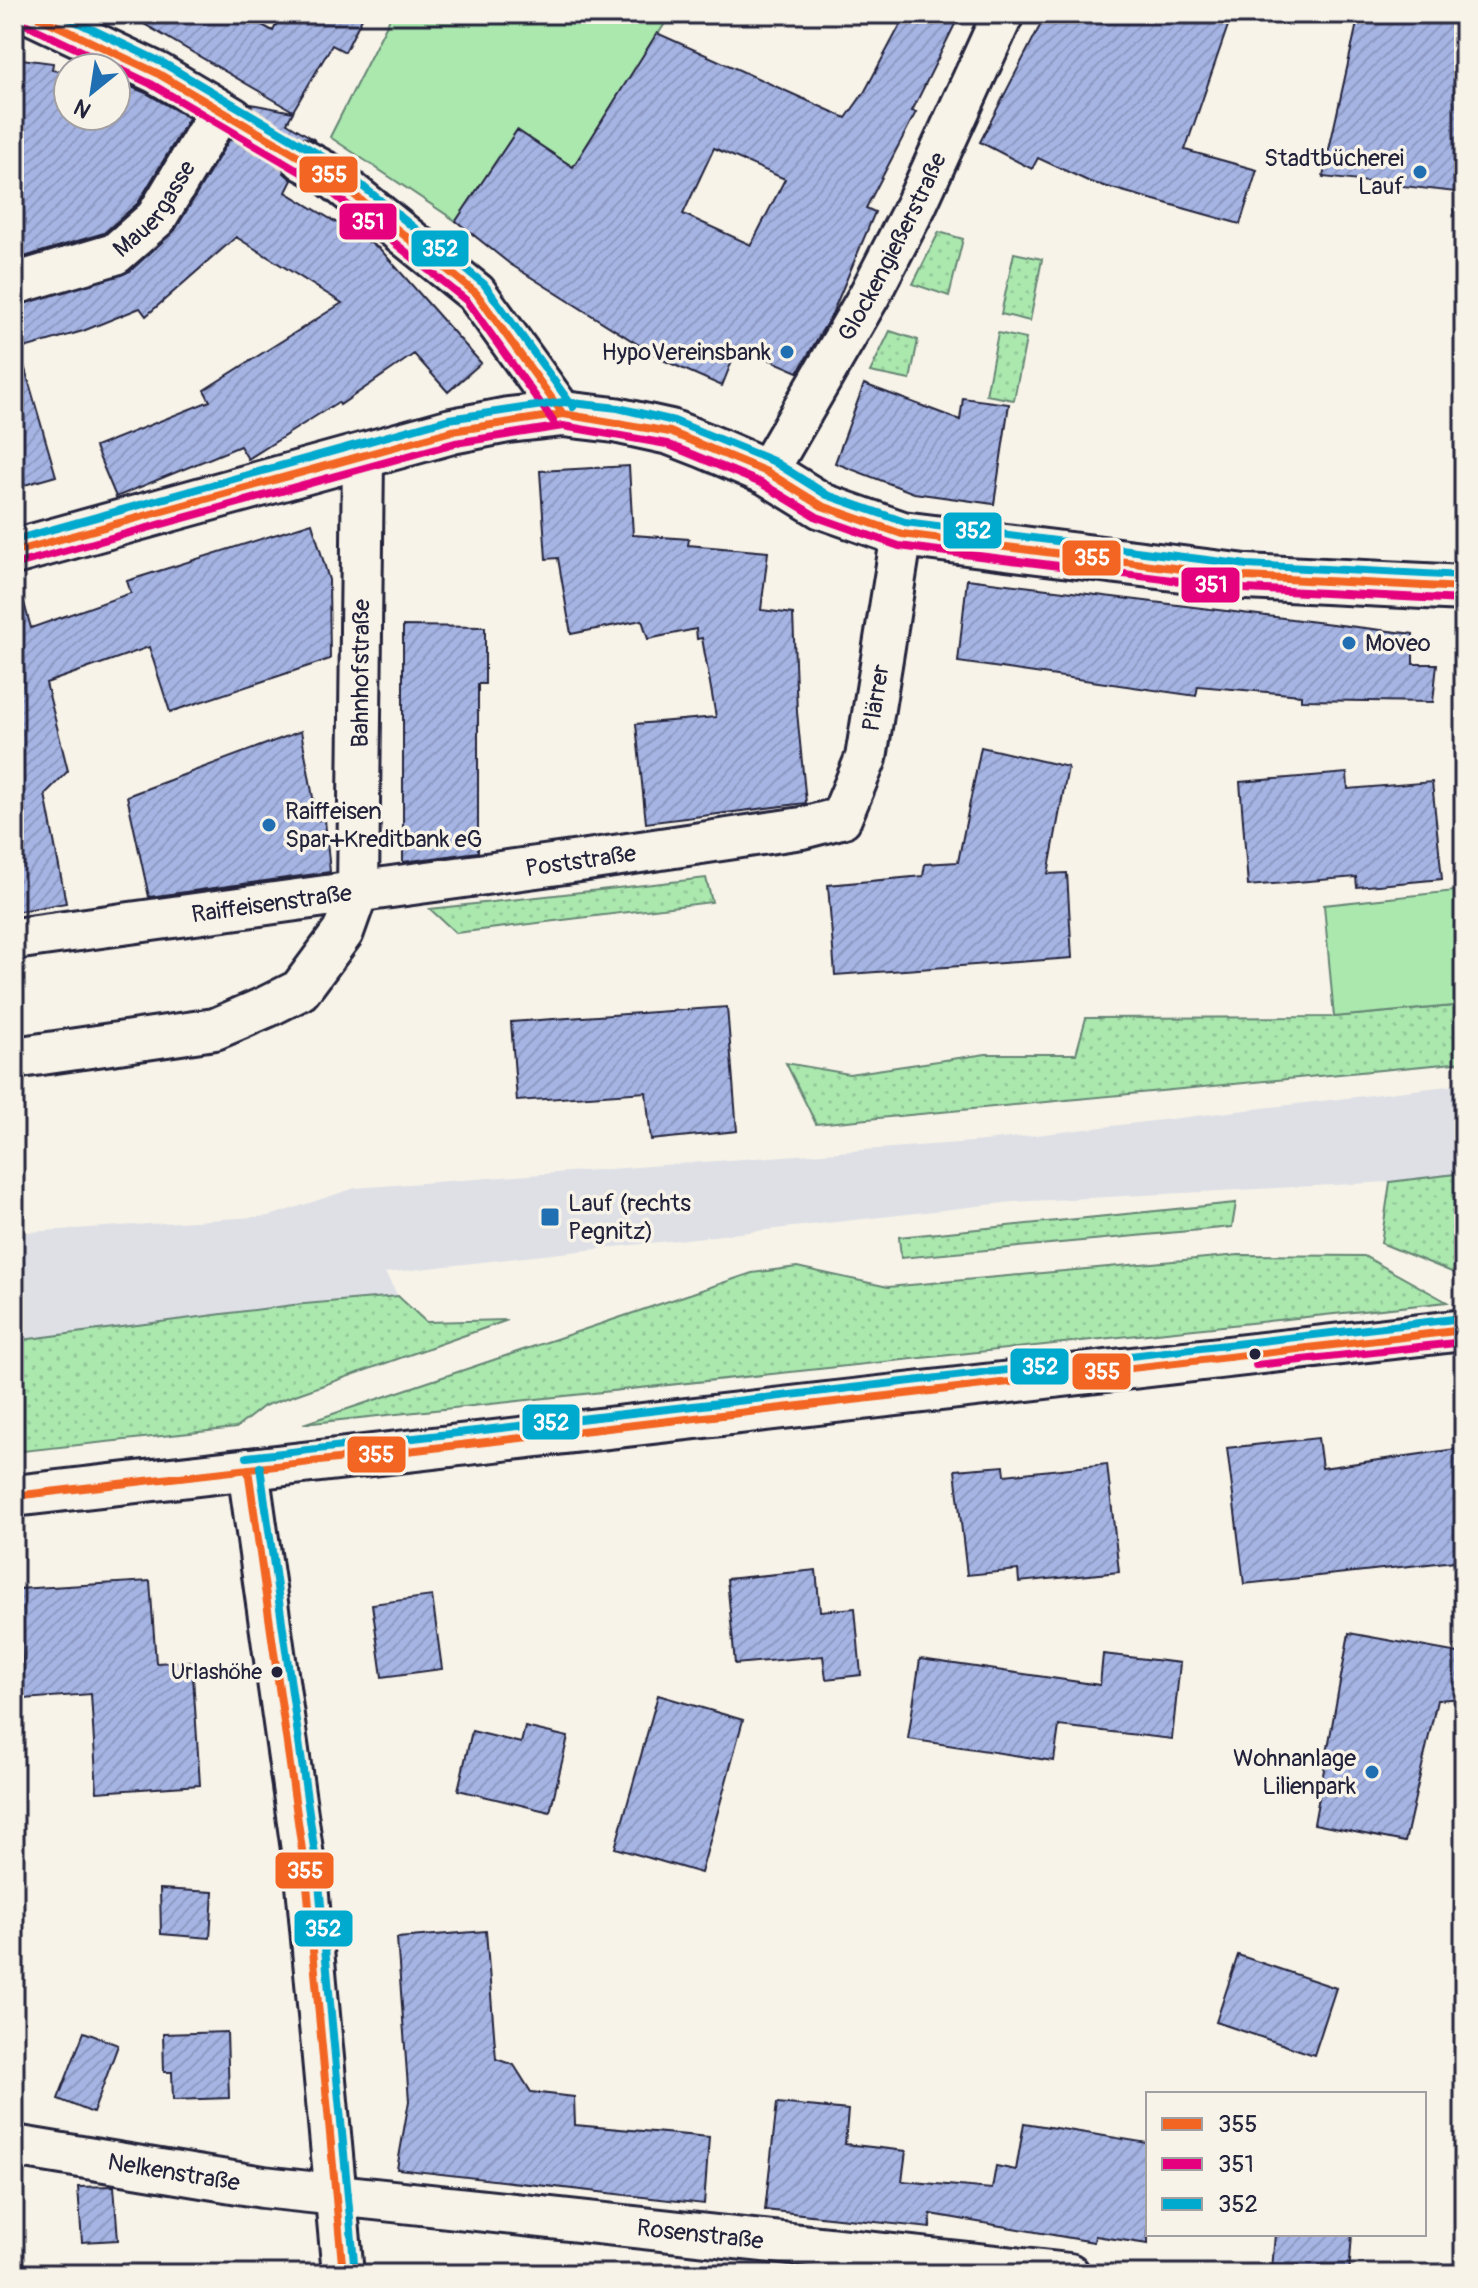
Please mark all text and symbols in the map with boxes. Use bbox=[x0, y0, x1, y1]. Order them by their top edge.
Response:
north arrow bbox=[52, 52, 132, 132]
text: N bbox=[69, 93, 96, 124]
place label: Stadtbücherei Lauf bbox=[1264, 144, 1404, 201]
street label: Glockengießerstraße bbox=[832, 148, 953, 346]
street label: Mauergasse bbox=[107, 155, 202, 263]
line badge: 355 bbox=[298, 155, 359, 194]
text: 355 bbox=[311, 161, 347, 189]
marker: Stadtbücherei Lauf bbox=[1411, 163, 1429, 181]
line badge: 351 bbox=[338, 202, 398, 241]
text: 351 bbox=[352, 208, 384, 236]
line badge: 352 bbox=[410, 229, 470, 268]
text: 352 bbox=[422, 235, 458, 263]
place label: HypoVereinsbank bbox=[602, 338, 771, 367]
marker: HypoVereinsbank bbox=[778, 343, 796, 361]
line badge: 352 bbox=[942, 511, 1003, 550]
text: 352 bbox=[955, 517, 991, 545]
line badge: 355 bbox=[1061, 539, 1122, 577]
text: 355 bbox=[1074, 544, 1110, 572]
line badge: 351 bbox=[1180, 566, 1241, 604]
text: 351 bbox=[1195, 571, 1227, 599]
street label: Bahnhofstraße bbox=[345, 599, 376, 748]
place label: Moveo bbox=[1365, 629, 1431, 658]
marker: Moveo bbox=[1340, 634, 1358, 652]
street label: Plärrer bbox=[856, 662, 895, 733]
place label: Raiffeisen Spar+Kreditbank eG bbox=[285, 797, 483, 854]
marker: Raiffeisen Spar+Kreditbank eG bbox=[260, 816, 278, 834]
street label: Poststraße bbox=[523, 838, 638, 883]
street label: Raiffeisenstraße bbox=[190, 878, 354, 929]
place label: Lauf (rechts Pegnitz) bbox=[568, 1189, 691, 1246]
marker: Lauf (rechts Pegnitz) bbox=[539, 1206, 561, 1228]
unlabelled marker bbox=[1247, 1346, 1263, 1362]
line badge: 352 bbox=[1009, 1347, 1070, 1386]
line badge: 355 bbox=[1071, 1352, 1132, 1391]
text: 352 bbox=[1022, 1353, 1058, 1381]
text: 355 bbox=[1084, 1358, 1120, 1386]
line badge: 352 bbox=[521, 1403, 581, 1441]
text: 352 bbox=[533, 1409, 569, 1437]
line badge: 355 bbox=[346, 1435, 407, 1474]
text: 355 bbox=[358, 1441, 394, 1469]
place label: Urlashöhe bbox=[171, 1658, 262, 1686]
marker: Urlashöhe bbox=[269, 1664, 285, 1680]
place label: Wohnanlage Lilienpark bbox=[1233, 1744, 1356, 1801]
marker: Wohnanlage Lilienpark bbox=[1363, 1763, 1381, 1781]
line badge: 355 bbox=[274, 1851, 335, 1890]
text: 355 bbox=[287, 1857, 323, 1885]
line badge: 352 bbox=[293, 1909, 354, 1948]
text: 352 bbox=[305, 1915, 341, 1943]
legend bbox=[1146, 2092, 1426, 2236]
text: 355 bbox=[1218, 2110, 1257, 2139]
street label: Nelkenstraße bbox=[106, 2147, 242, 2197]
text: 351 bbox=[1218, 2150, 1254, 2179]
text: 352 bbox=[1218, 2190, 1258, 2219]
street label: Rosenstraße bbox=[635, 2213, 765, 2255]

